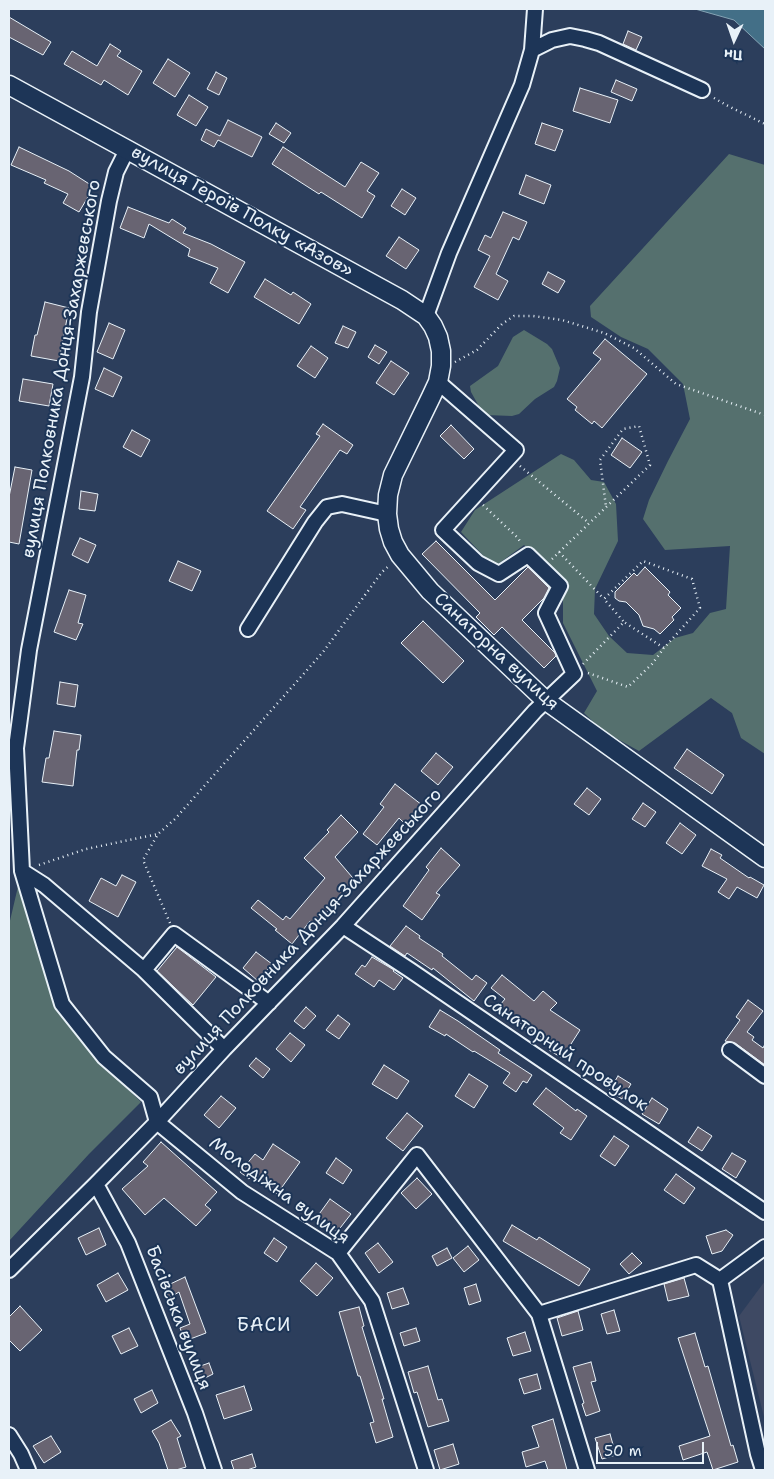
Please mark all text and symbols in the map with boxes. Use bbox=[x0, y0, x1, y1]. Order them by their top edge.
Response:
north arrow bbox=[709, 15, 759, 65]
text: Пн bbox=[724, 46, 743, 64]
street label: вулиця Героїв Полку «Азов» bbox=[127, 142, 357, 282]
street label: вулиця Полковника Донця-Захаржевського bbox=[18, 178, 106, 560]
street label: Санаторна вулиця bbox=[429, 588, 563, 716]
street label: вулиця Полковника Донця-Захаржевського bbox=[169, 784, 447, 1080]
street label: Санаторний провулок bbox=[478, 990, 652, 1116]
street label: Молодіжна вулиця bbox=[204, 1133, 354, 1249]
street label: Басівська вулиця bbox=[141, 1243, 215, 1393]
district label: БАСИ bbox=[236, 1315, 292, 1337]
scale bar bbox=[599, 1432, 706, 1464]
text: 50 m bbox=[604, 1441, 642, 1461]

